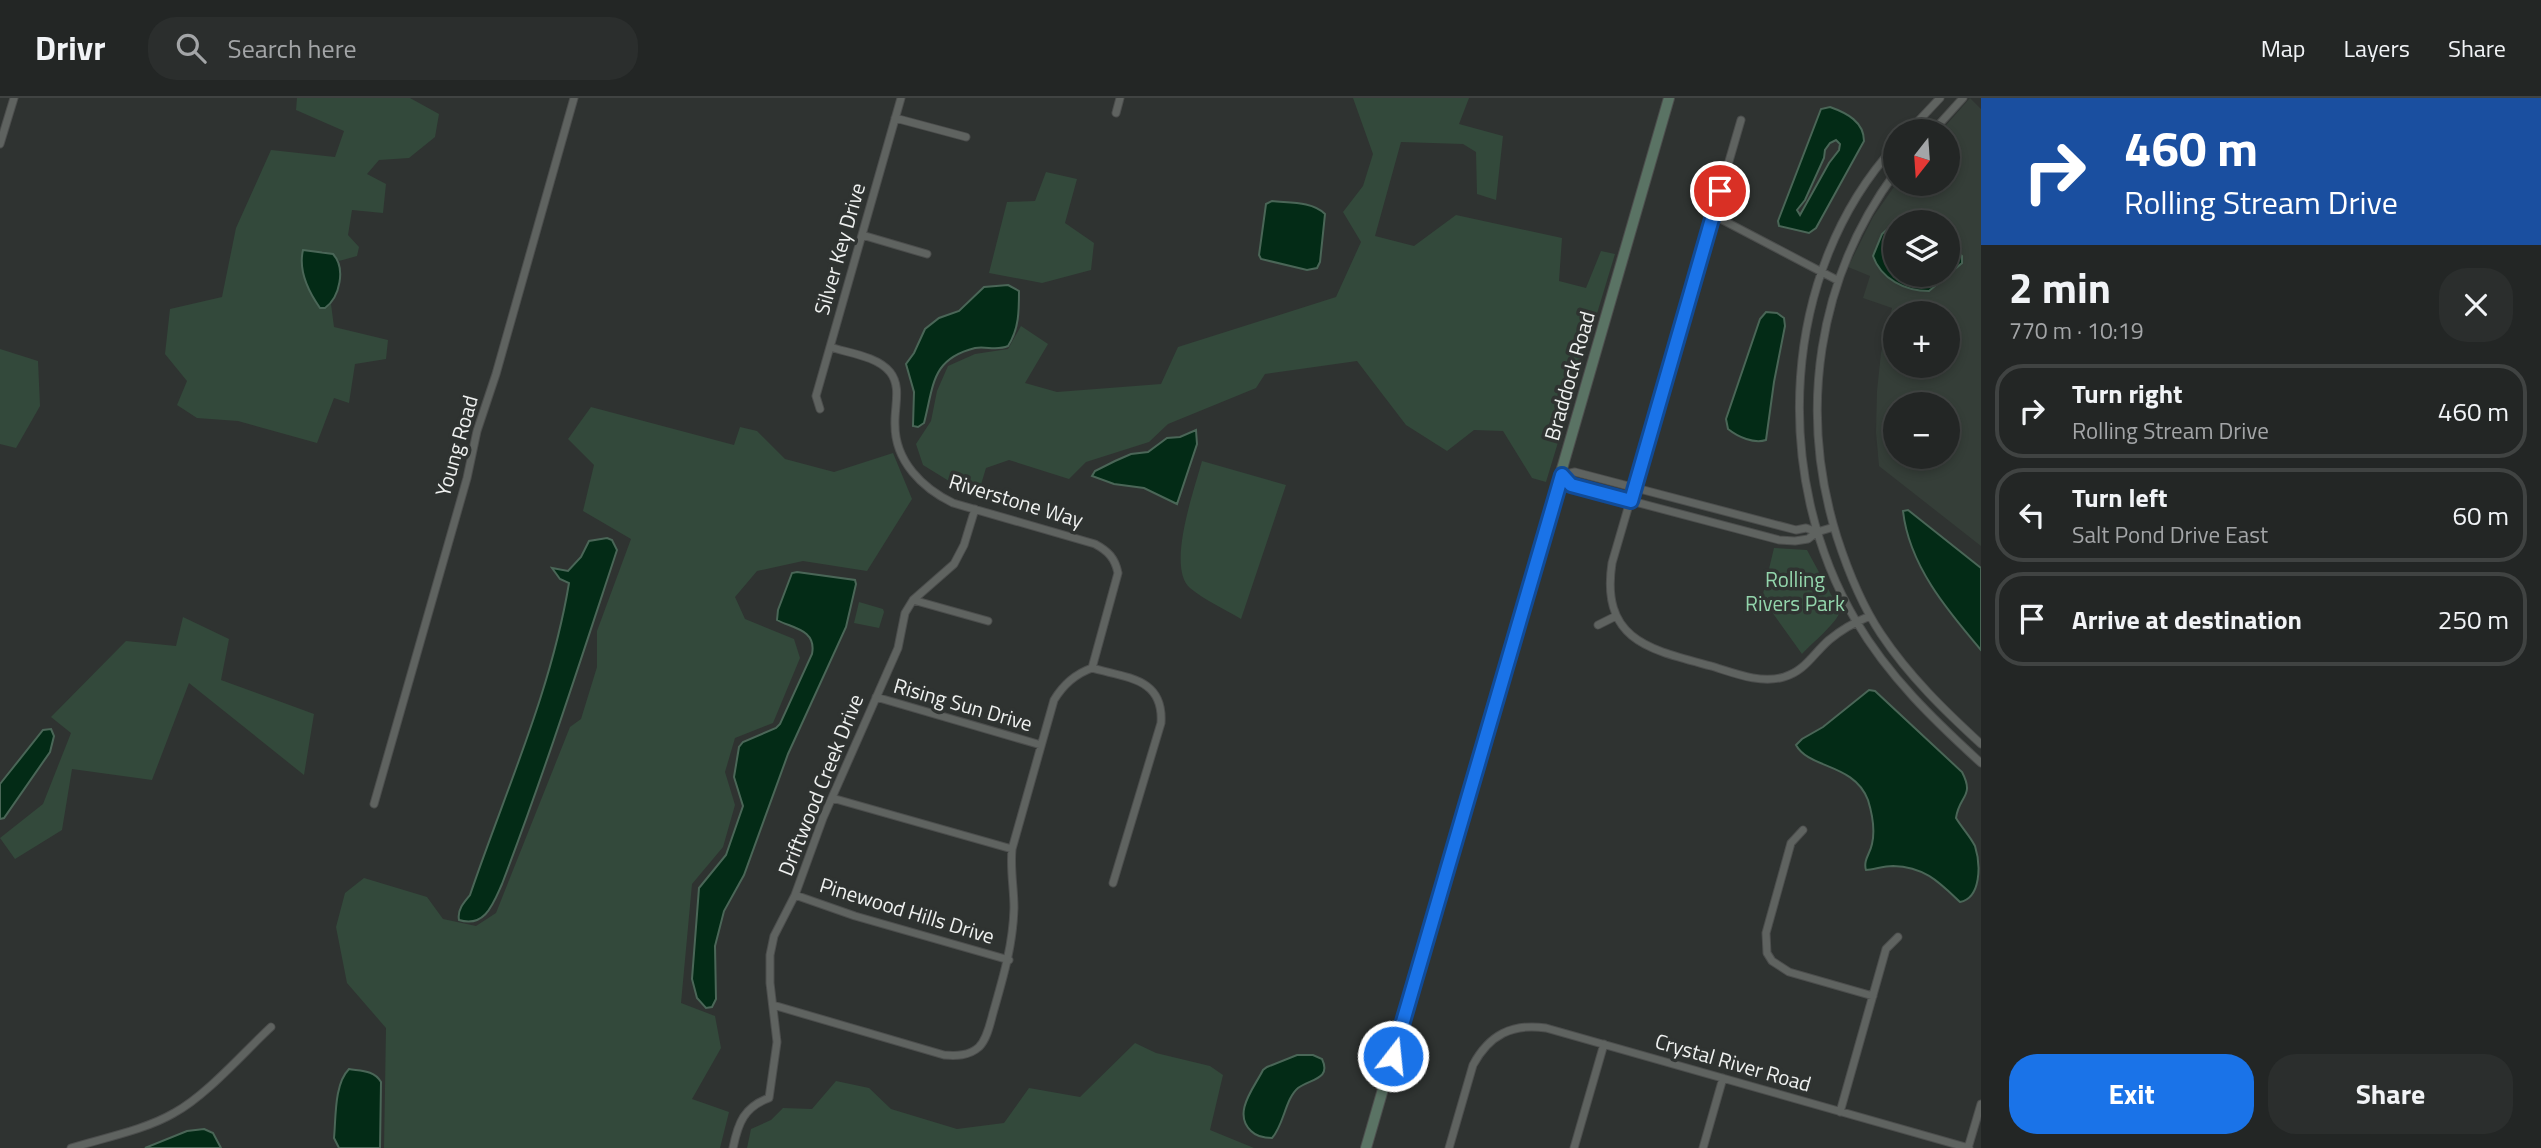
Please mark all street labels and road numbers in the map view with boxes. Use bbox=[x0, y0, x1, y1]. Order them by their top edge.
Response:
street label: Silver Key Drive bbox=[805, 179, 873, 318]
street label: Braddock Road bbox=[1535, 307, 1603, 444]
street label: Young Road bbox=[426, 391, 486, 500]
street label: Riverstone Way bbox=[945, 464, 1087, 536]
street label: Rising Sun Drive bbox=[890, 669, 1036, 739]
street label: Driftwood Creek Drive bbox=[769, 689, 871, 880]
street label: Pinewood Hills Drive bbox=[816, 868, 999, 952]
street label: Crystal River Road bbox=[1651, 1024, 1815, 1100]

